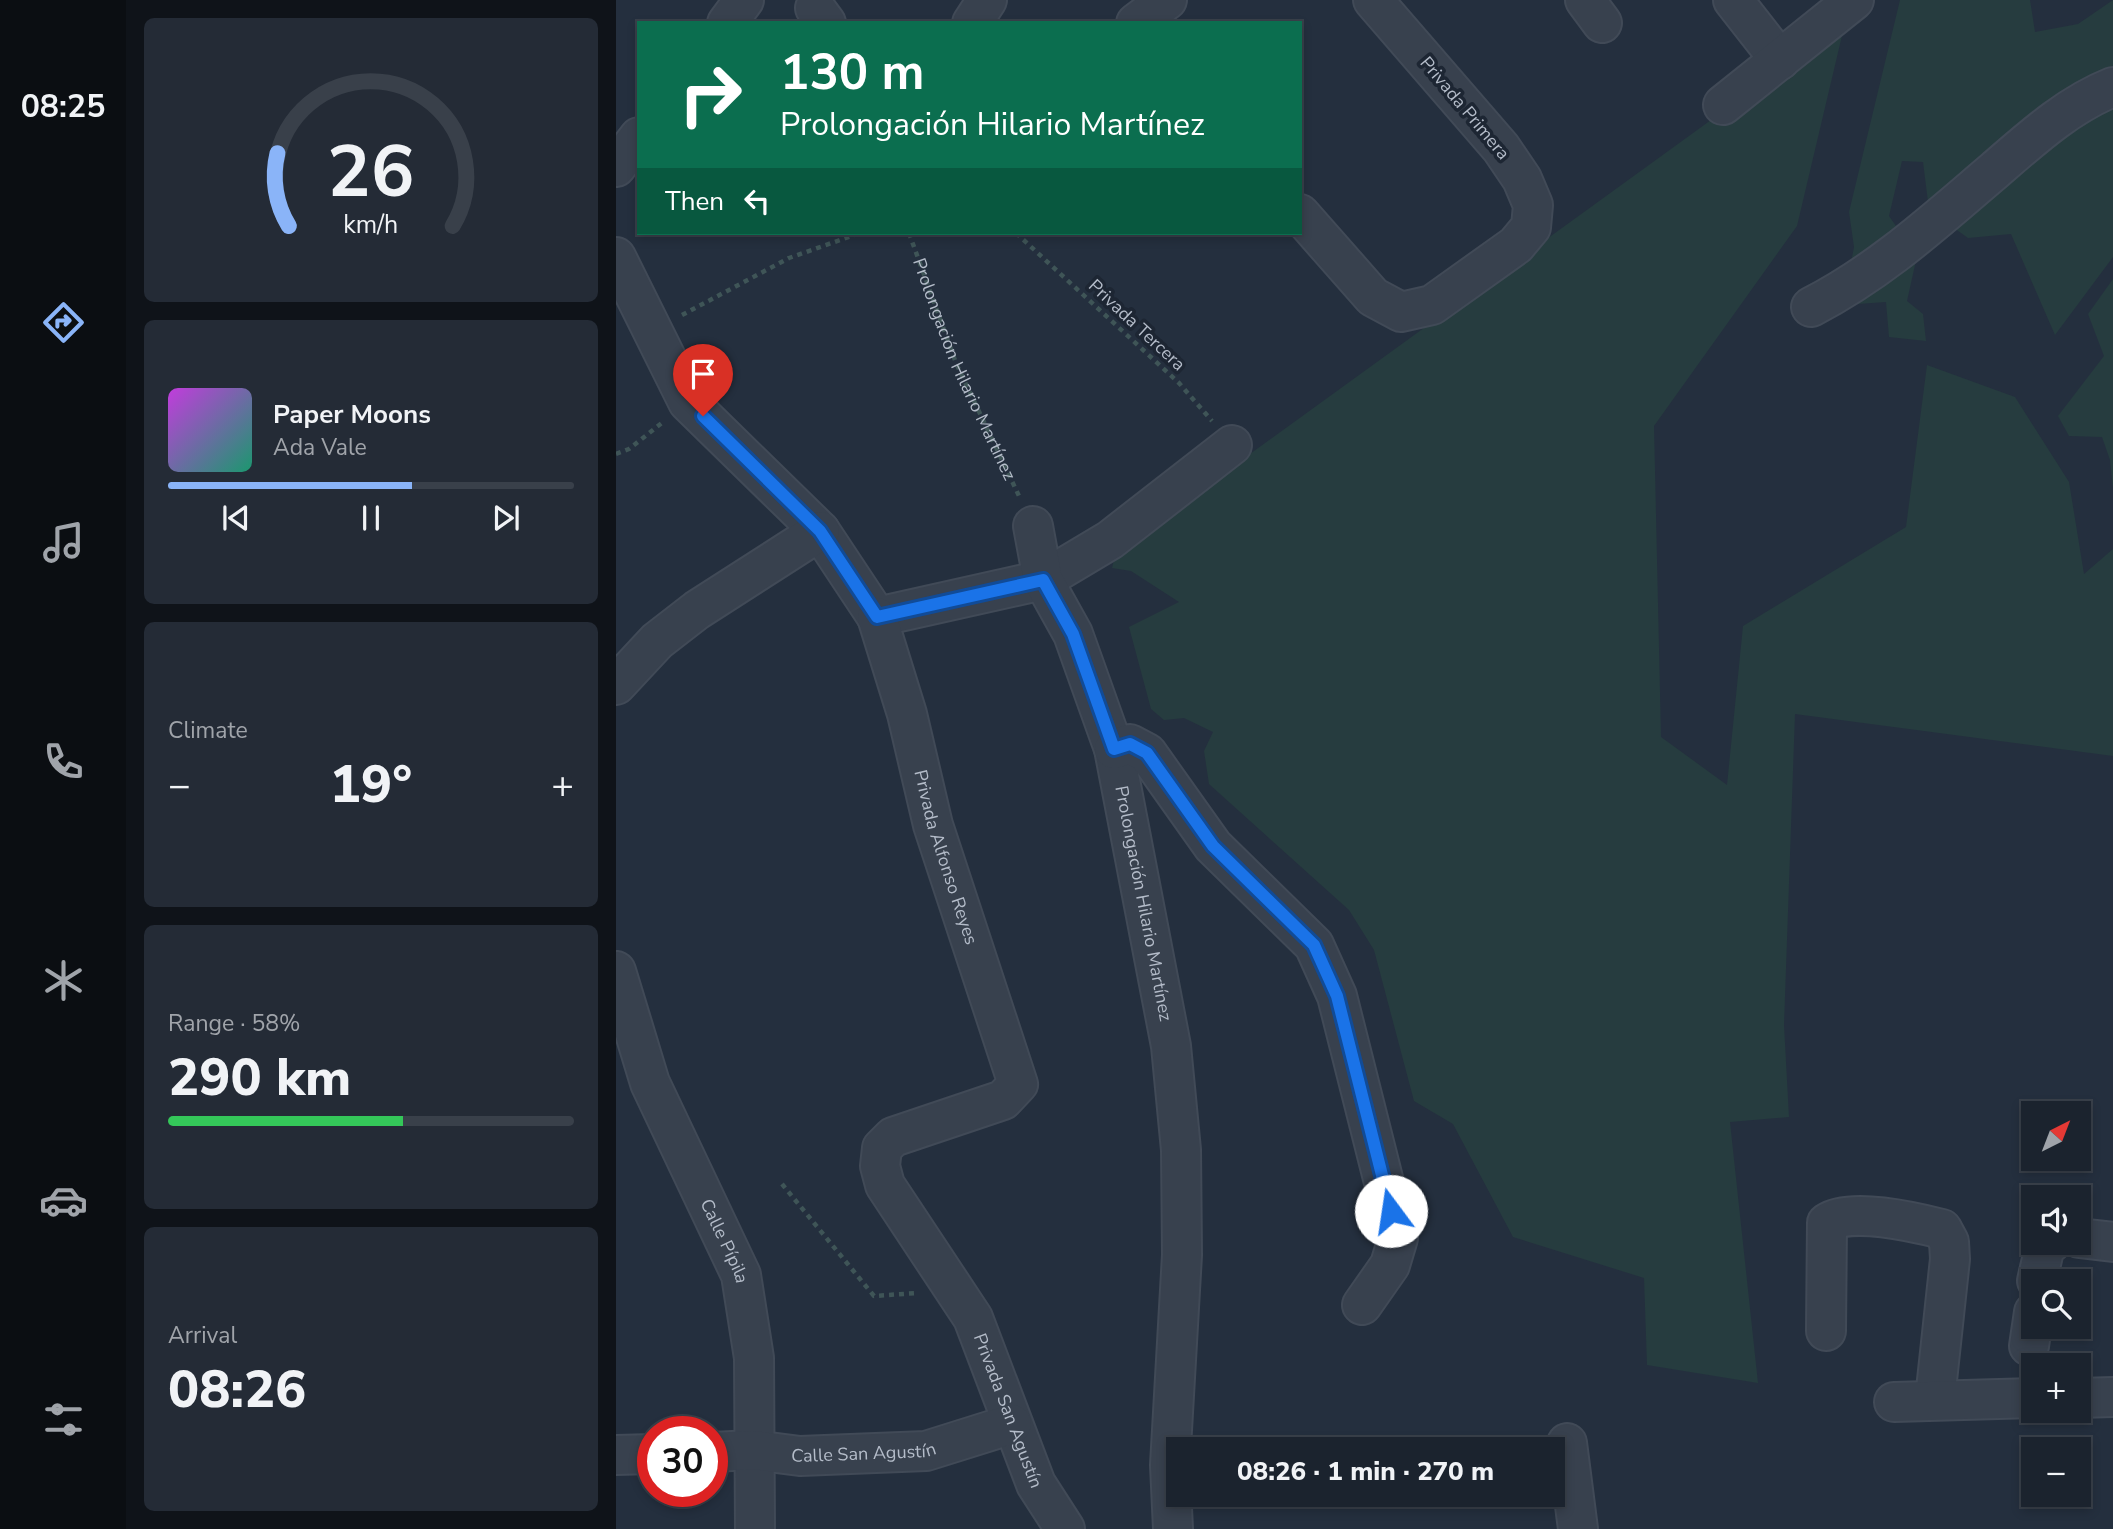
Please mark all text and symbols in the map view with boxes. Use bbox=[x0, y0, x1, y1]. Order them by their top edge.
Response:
text: 130 m bbox=[780, 39, 924, 106]
icon: right bbox=[665, 49, 756, 140]
street label: Privada Primera bbox=[1415, 51, 1515, 165]
text: 08:25 bbox=[21, 85, 105, 128]
text: Prolongación Hilario Martínez bbox=[780, 103, 1205, 146]
text: 26 bbox=[327, 122, 415, 222]
icon: left bbox=[738, 182, 776, 220]
text: Then bbox=[665, 184, 724, 219]
text: km/h bbox=[343, 208, 399, 242]
street label: Prolongación Hilario Martínez bbox=[907, 255, 1022, 484]
street label: Privada Tercera bbox=[1083, 274, 1191, 376]
icon: directions bbox=[39, 298, 88, 347]
pin bbox=[673, 344, 733, 416]
icon: arrive bbox=[684, 355, 722, 393]
text: Paper Moons bbox=[273, 397, 431, 432]
text: Ada Vale bbox=[273, 432, 367, 463]
icon: previous bbox=[217, 499, 255, 537]
icon: pause bbox=[352, 499, 390, 537]
icon: next bbox=[487, 499, 525, 537]
icon: music bbox=[39, 518, 88, 567]
text: Climate bbox=[168, 715, 248, 746]
icon: phone bbox=[39, 737, 88, 786]
text: 19° bbox=[330, 749, 412, 820]
text: − bbox=[168, 760, 191, 811]
text: + bbox=[551, 760, 574, 811]
street label: Privada Alfonso Reyes bbox=[908, 767, 983, 948]
street label: Prolongación Hilario Martínez bbox=[1109, 784, 1178, 1023]
icon: climate bbox=[39, 956, 88, 1005]
text: Range · 58% bbox=[168, 1008, 300, 1039]
text: 290 km bbox=[168, 1042, 351, 1113]
north arrow bbox=[2021, 1101, 2091, 1171]
map controls bbox=[2021, 1101, 2091, 1507]
position arrow bbox=[1354, 1174, 1428, 1248]
icon: car bbox=[39, 1176, 88, 1225]
button: sound bbox=[2021, 1185, 2091, 1255]
street label: Calle Pípila bbox=[695, 1195, 754, 1285]
button: search bbox=[2021, 1269, 2091, 1339]
text: Arrival bbox=[168, 1320, 237, 1351]
street label: Privada San Agustín bbox=[968, 1330, 1048, 1491]
button: + bbox=[2021, 1353, 2091, 1423]
text: 08:26 bbox=[168, 1354, 306, 1425]
icon: filters bbox=[39, 1395, 88, 1444]
speed limit sign: 30 bbox=[637, 1416, 728, 1507]
street label: Calle San Agustín bbox=[790, 1437, 939, 1468]
button: − bbox=[2021, 1437, 2091, 1507]
text: 08:26 · 1 min · 270 m bbox=[1237, 1454, 1494, 1489]

